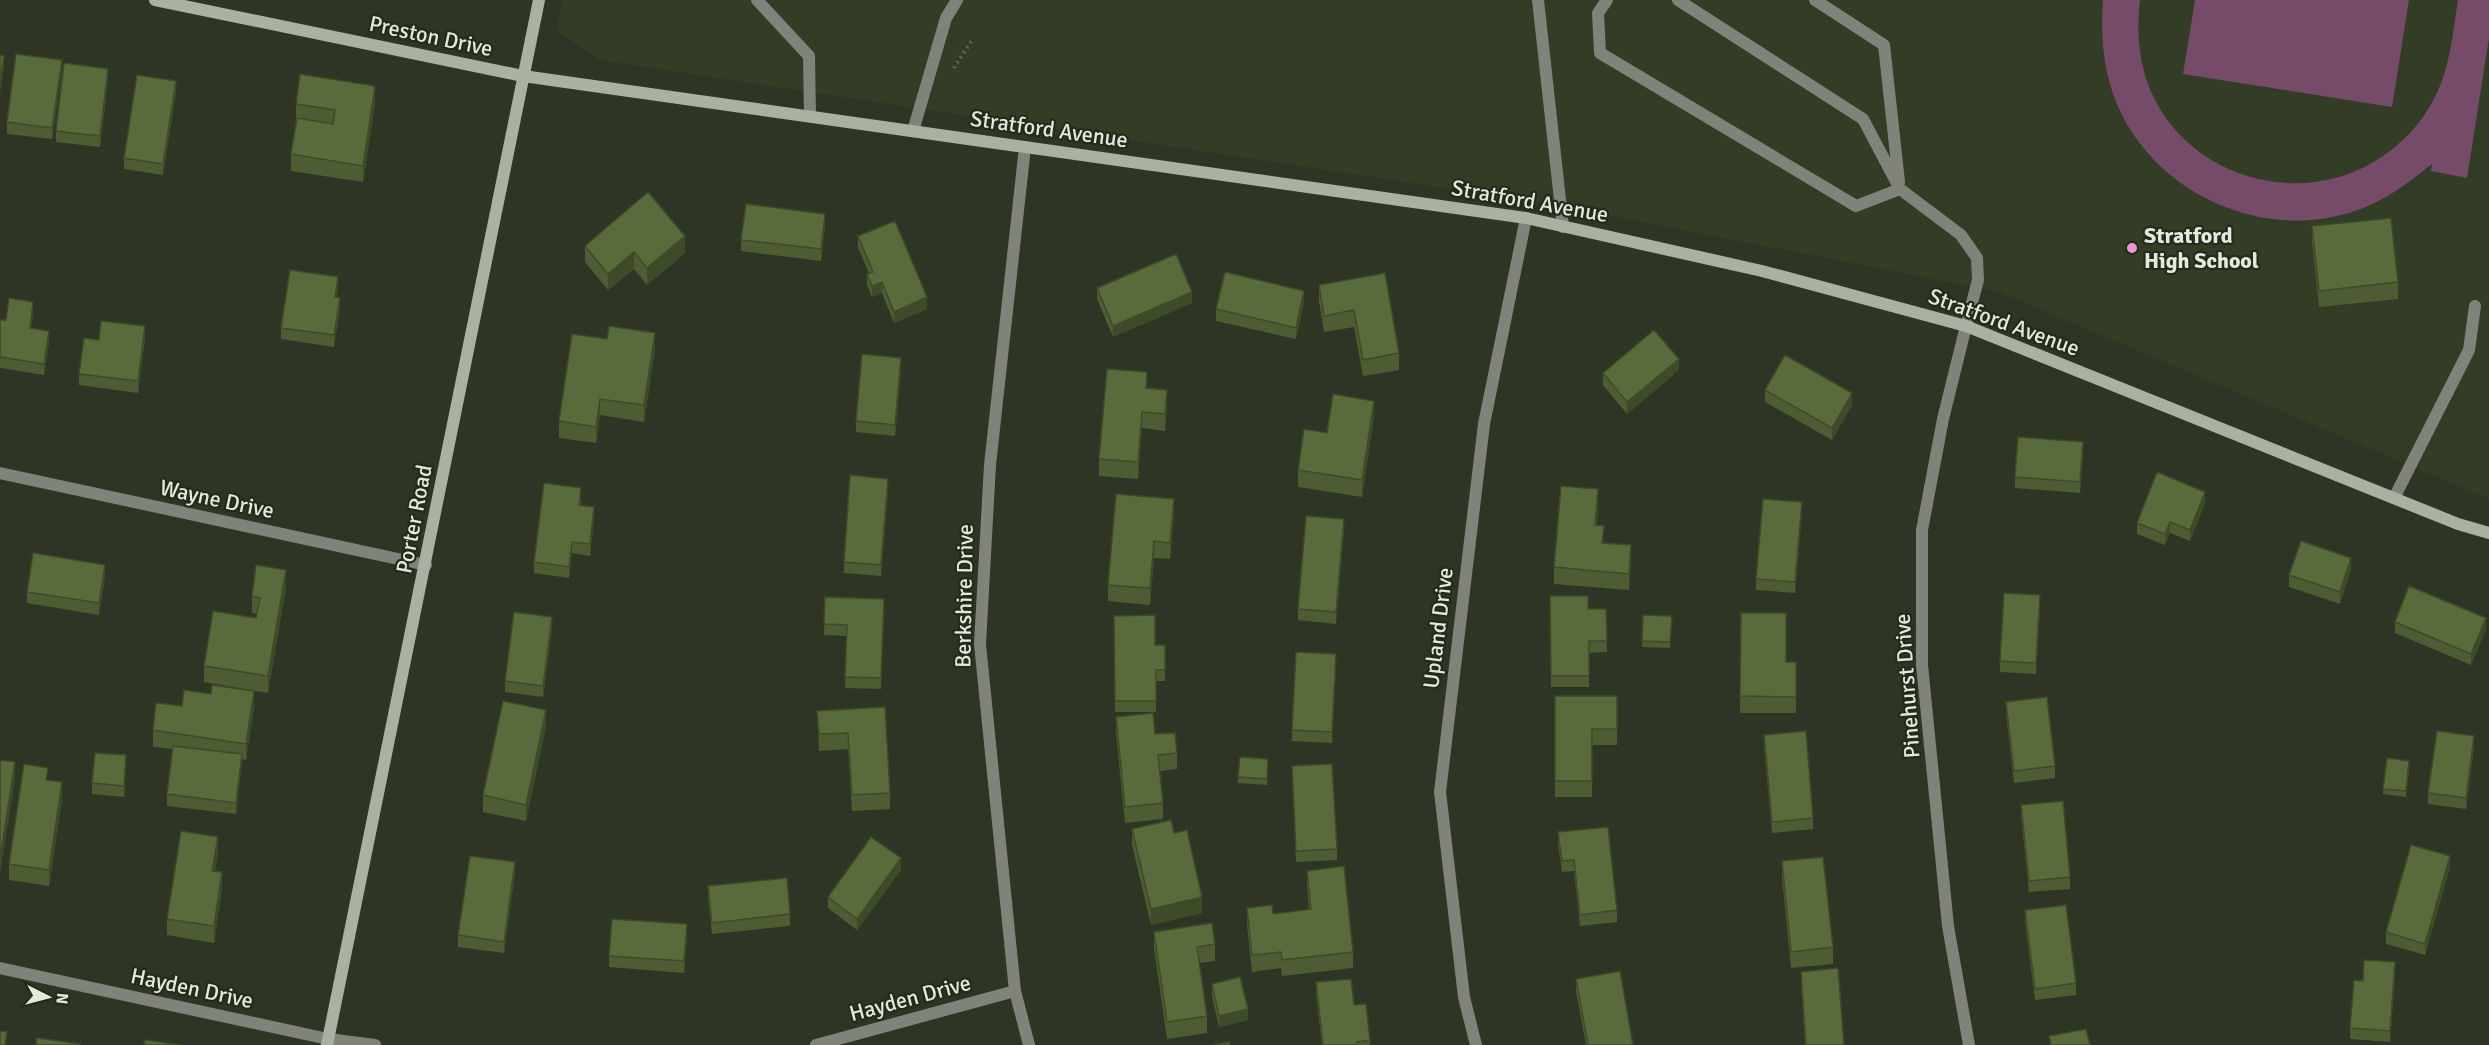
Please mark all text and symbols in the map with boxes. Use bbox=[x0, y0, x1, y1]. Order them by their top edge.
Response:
street label: Preston Drive bbox=[367, 10, 495, 62]
street label: Stratford Avenue bbox=[969, 105, 1129, 153]
street label: Stratford Avenue bbox=[1450, 174, 1610, 228]
place label: Stratford High School bbox=[2144, 222, 2259, 274]
marker: Stratford High School bbox=[2125, 241, 2139, 255]
street label: Stratford Avenue bbox=[1925, 282, 2083, 362]
street label: Porter Road bbox=[390, 462, 438, 576]
street label: Wayne Drive bbox=[157, 474, 277, 524]
street label: Berkshire Drive bbox=[949, 524, 979, 668]
street label: Upland Drive bbox=[1417, 566, 1459, 690]
street label: Pinehurst Drive bbox=[1888, 613, 1926, 759]
street label: Hayden Drive bbox=[128, 962, 256, 1014]
north arrow bbox=[18, 967, 78, 1027]
street label: Hayden Drive bbox=[846, 969, 974, 1027]
text: N bbox=[51, 992, 72, 1005]

